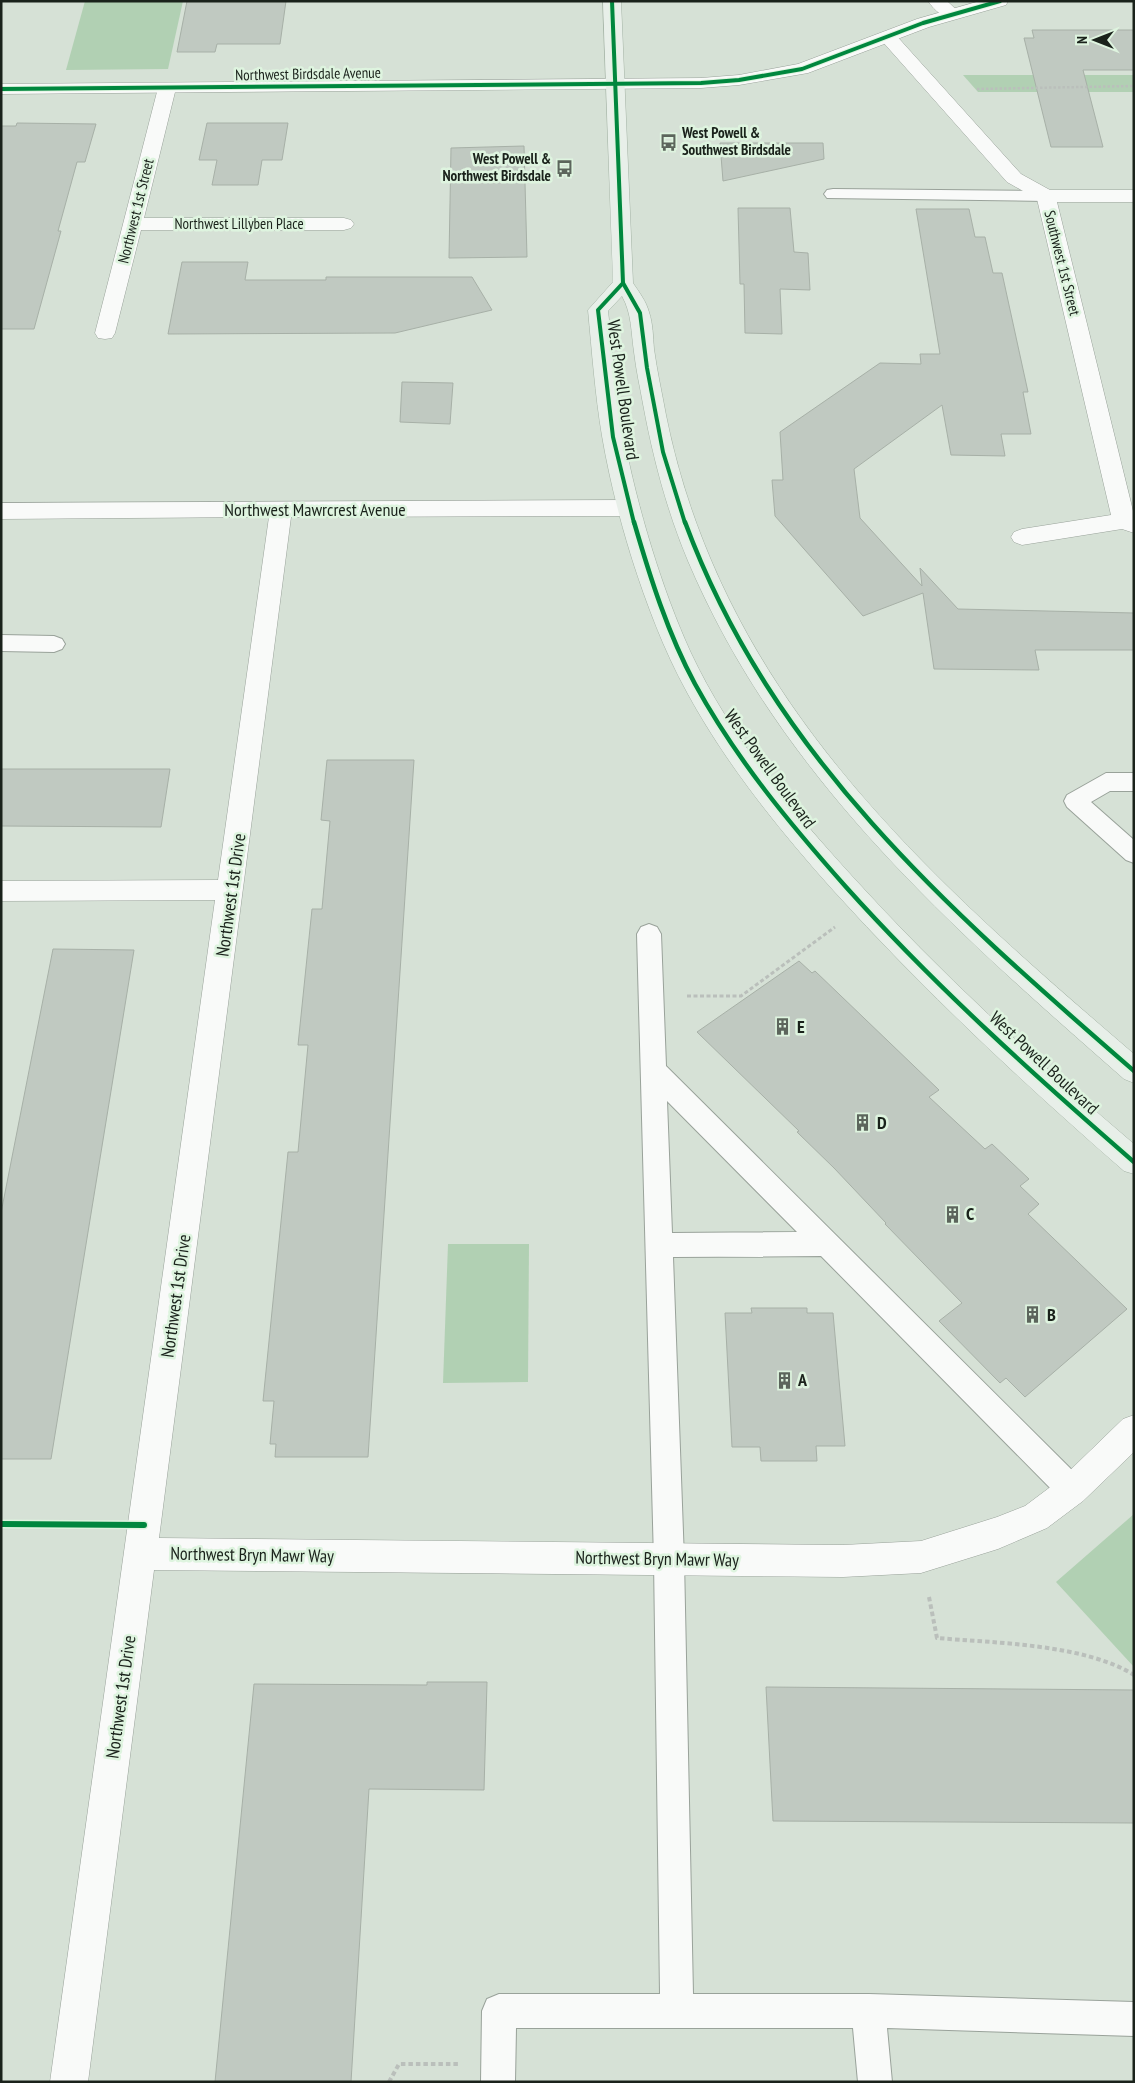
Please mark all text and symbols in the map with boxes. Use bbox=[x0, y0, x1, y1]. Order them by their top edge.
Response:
north arrow bbox=[1070, 15, 1120, 65]
text: N bbox=[1073, 36, 1091, 44]
street label: Northwest Birdsdale Avenue bbox=[235, 63, 381, 84]
place label: West Powell & Southwest Birdsdale bbox=[681, 123, 791, 159]
bus stop icon: West Powell & Southwest Birdsdale bbox=[658, 132, 678, 152]
place label: West Powell & Northwest Birdsdale bbox=[442, 149, 551, 185]
street label: Northwest 1st Street bbox=[113, 157, 158, 265]
bus stop icon: West Powell & Northwest Birdsdale bbox=[555, 158, 575, 178]
street label: Southwest 1st Street bbox=[1040, 208, 1085, 317]
street label: Northwest Lillyben Place bbox=[174, 214, 304, 233]
street label: West Powell Boulevard bbox=[602, 318, 645, 462]
street label: Northwest Mawrcrest Avenue bbox=[224, 498, 406, 521]
street label: West Powell Boulevard bbox=[720, 705, 821, 833]
street label: Northwest 1st Drive bbox=[210, 832, 251, 958]
street label: West Powell Boulevard bbox=[985, 1006, 1104, 1119]
place label: E bbox=[797, 1015, 805, 1038]
building icon: E bbox=[773, 1017, 793, 1037]
place label: D bbox=[877, 1111, 887, 1134]
building icon: D bbox=[853, 1113, 873, 1133]
place label: C bbox=[966, 1202, 974, 1225]
building icon: C bbox=[942, 1204, 962, 1224]
street label: Northwest 1st Drive bbox=[155, 1233, 196, 1359]
place label: B bbox=[1047, 1303, 1056, 1326]
building icon: B bbox=[1023, 1305, 1043, 1325]
place label: A bbox=[797, 1368, 808, 1391]
building icon: A bbox=[774, 1370, 794, 1390]
street label: Northwest Bryn Mawr Way bbox=[170, 1542, 334, 1567]
street label: Northwest Bryn Mawr Way bbox=[575, 1546, 739, 1571]
street label: Northwest 1st Drive bbox=[100, 1634, 141, 1760]

